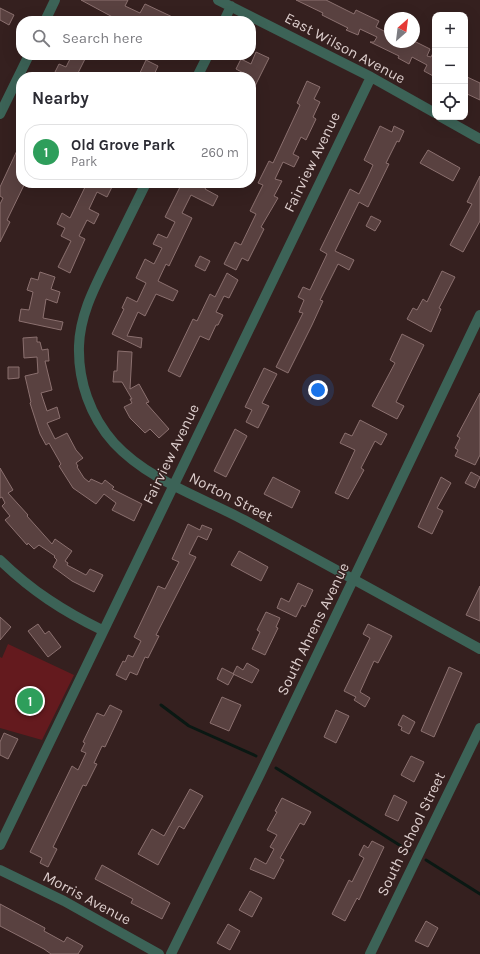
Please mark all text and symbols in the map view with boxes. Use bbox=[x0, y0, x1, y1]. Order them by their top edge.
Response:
street label: East Wilson Avenue bbox=[282, 9, 408, 87]
north arrow bbox=[384, 12, 420, 48]
map controls bbox=[432, 12, 468, 120]
button: + bbox=[432, 12, 468, 48]
search box bbox=[16, 16, 256, 60]
icon: search bbox=[30, 27, 52, 49]
text: Search here bbox=[62, 29, 143, 47]
button: − bbox=[432, 48, 468, 84]
button: locate bbox=[432, 84, 468, 120]
text: Nearby bbox=[32, 88, 89, 108]
street label: Fairview Avenue bbox=[280, 109, 344, 215]
text: Old Grove Park bbox=[71, 136, 175, 154]
text: 1 bbox=[44, 145, 48, 160]
text: 260 m bbox=[201, 145, 239, 160]
text: Park bbox=[71, 154, 97, 169]
your location bbox=[308, 380, 328, 400]
street label: Fairview Avenue bbox=[139, 401, 203, 507]
street label: Norton Street bbox=[186, 468, 276, 526]
street label: South Ahrens Avenue bbox=[273, 560, 353, 698]
pin: 1 bbox=[17, 686, 43, 716]
street label: South School Street bbox=[373, 769, 449, 899]
street label: Morris Avenue bbox=[40, 867, 134, 929]

